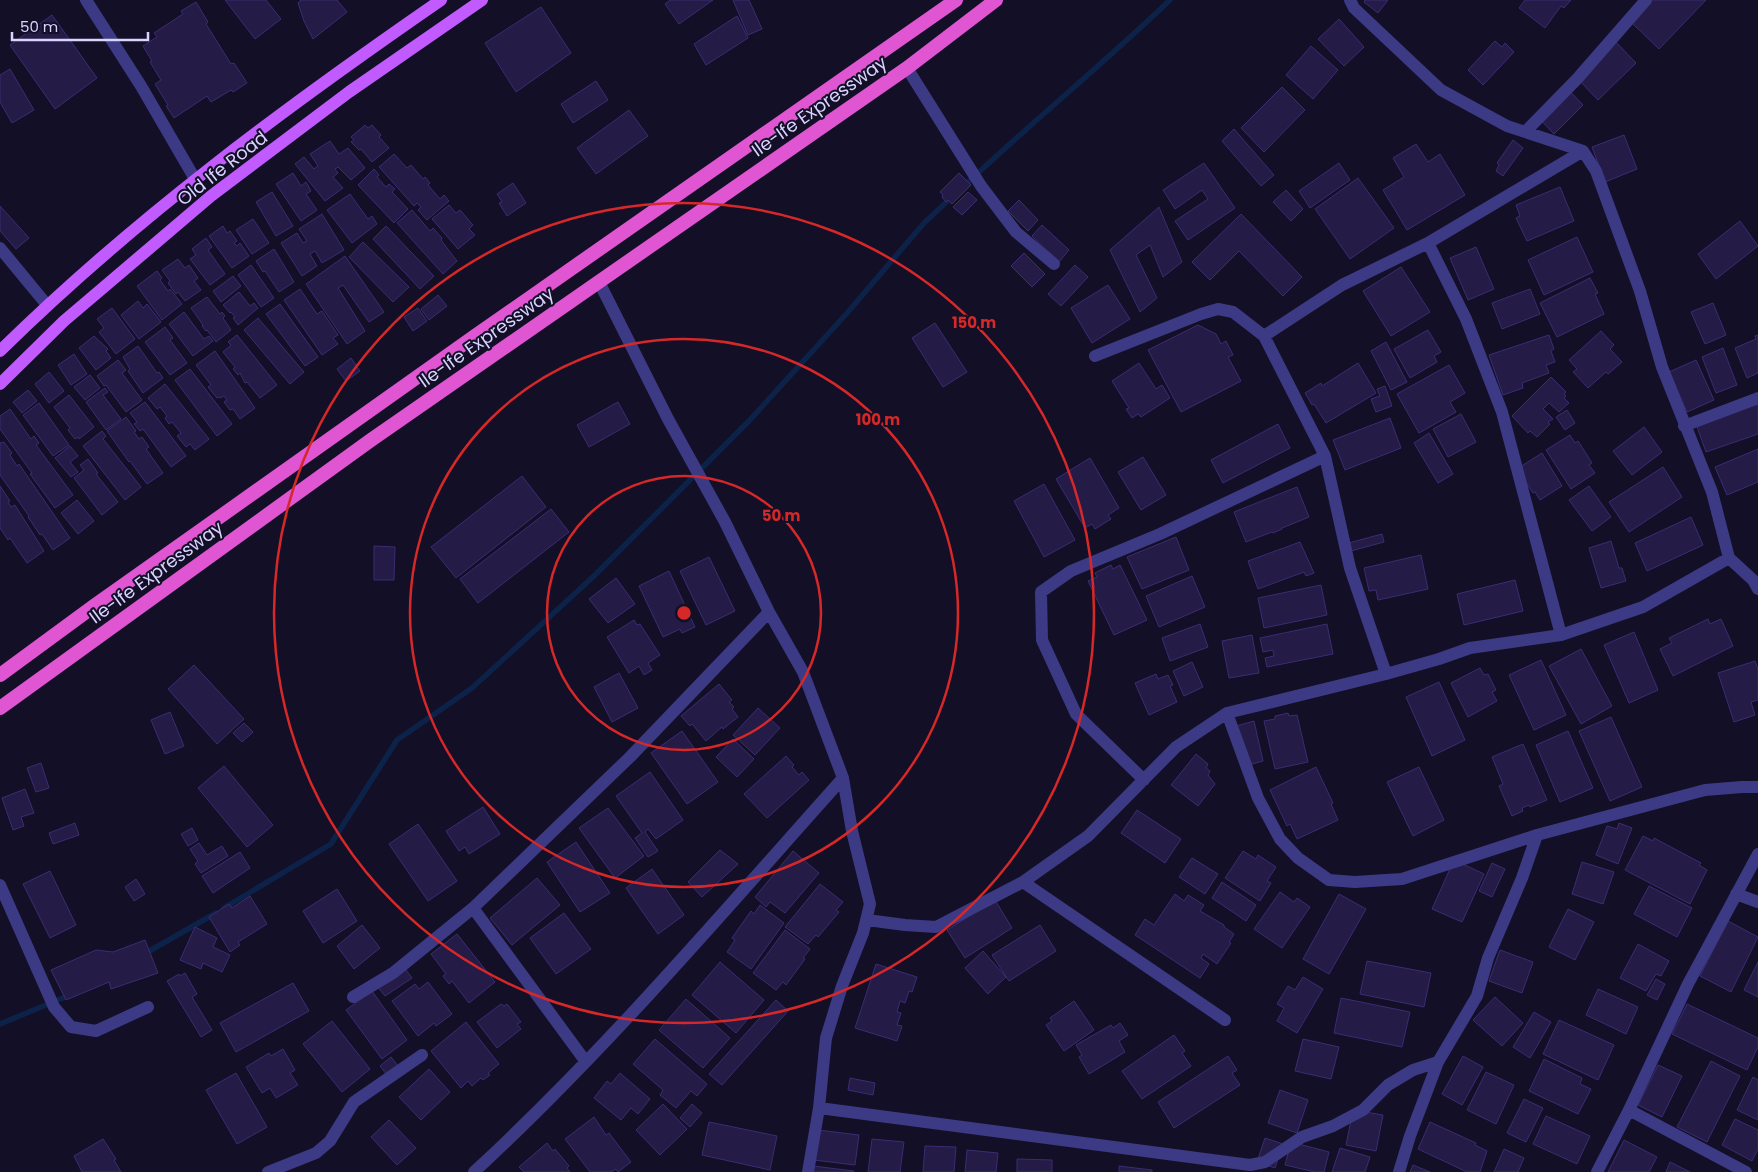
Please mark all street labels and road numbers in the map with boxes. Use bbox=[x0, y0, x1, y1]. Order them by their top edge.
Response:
street label: Ile-Ife Expressway bbox=[746, 50, 892, 162]
street label: Old Ife Road bbox=[171, 125, 273, 211]
street label: Ile-Ife Expressway bbox=[413, 281, 559, 393]
street label: Ile-Ife Expressway bbox=[84, 515, 228, 629]

